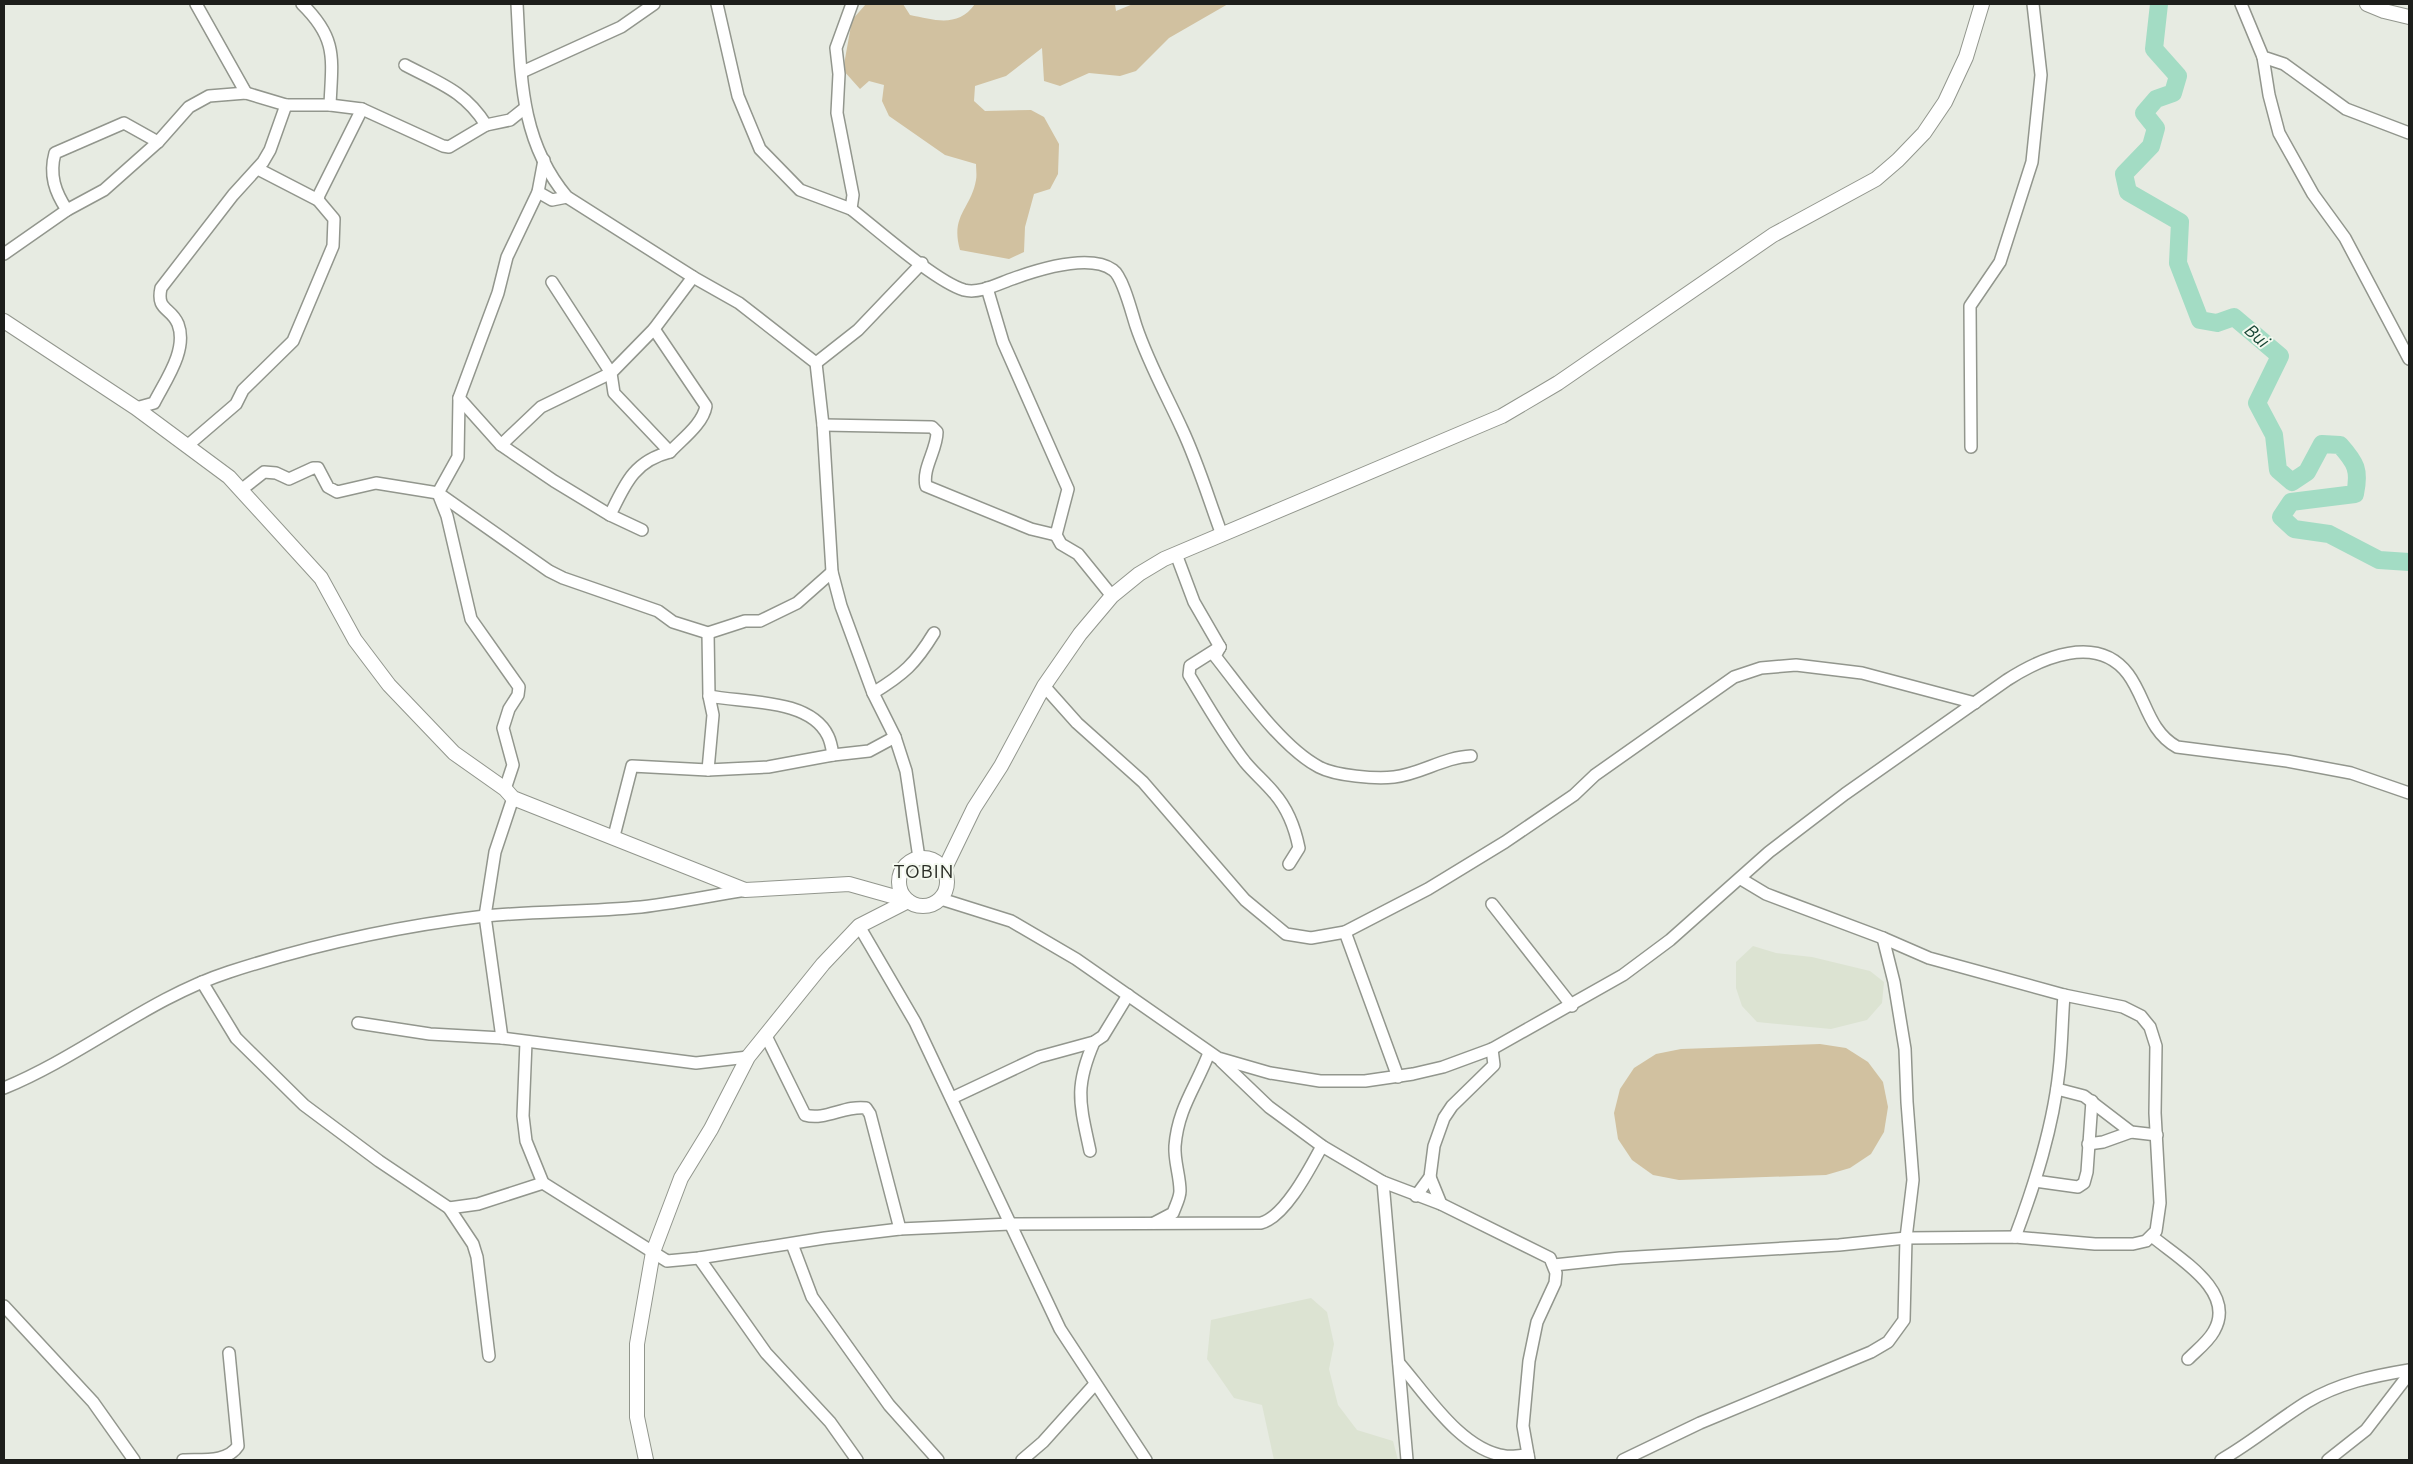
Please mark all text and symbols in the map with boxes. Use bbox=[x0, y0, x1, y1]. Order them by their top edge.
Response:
water label: Bui bbox=[2242, 319, 2274, 351]
district label: TOBIN bbox=[894, 860, 954, 882]

